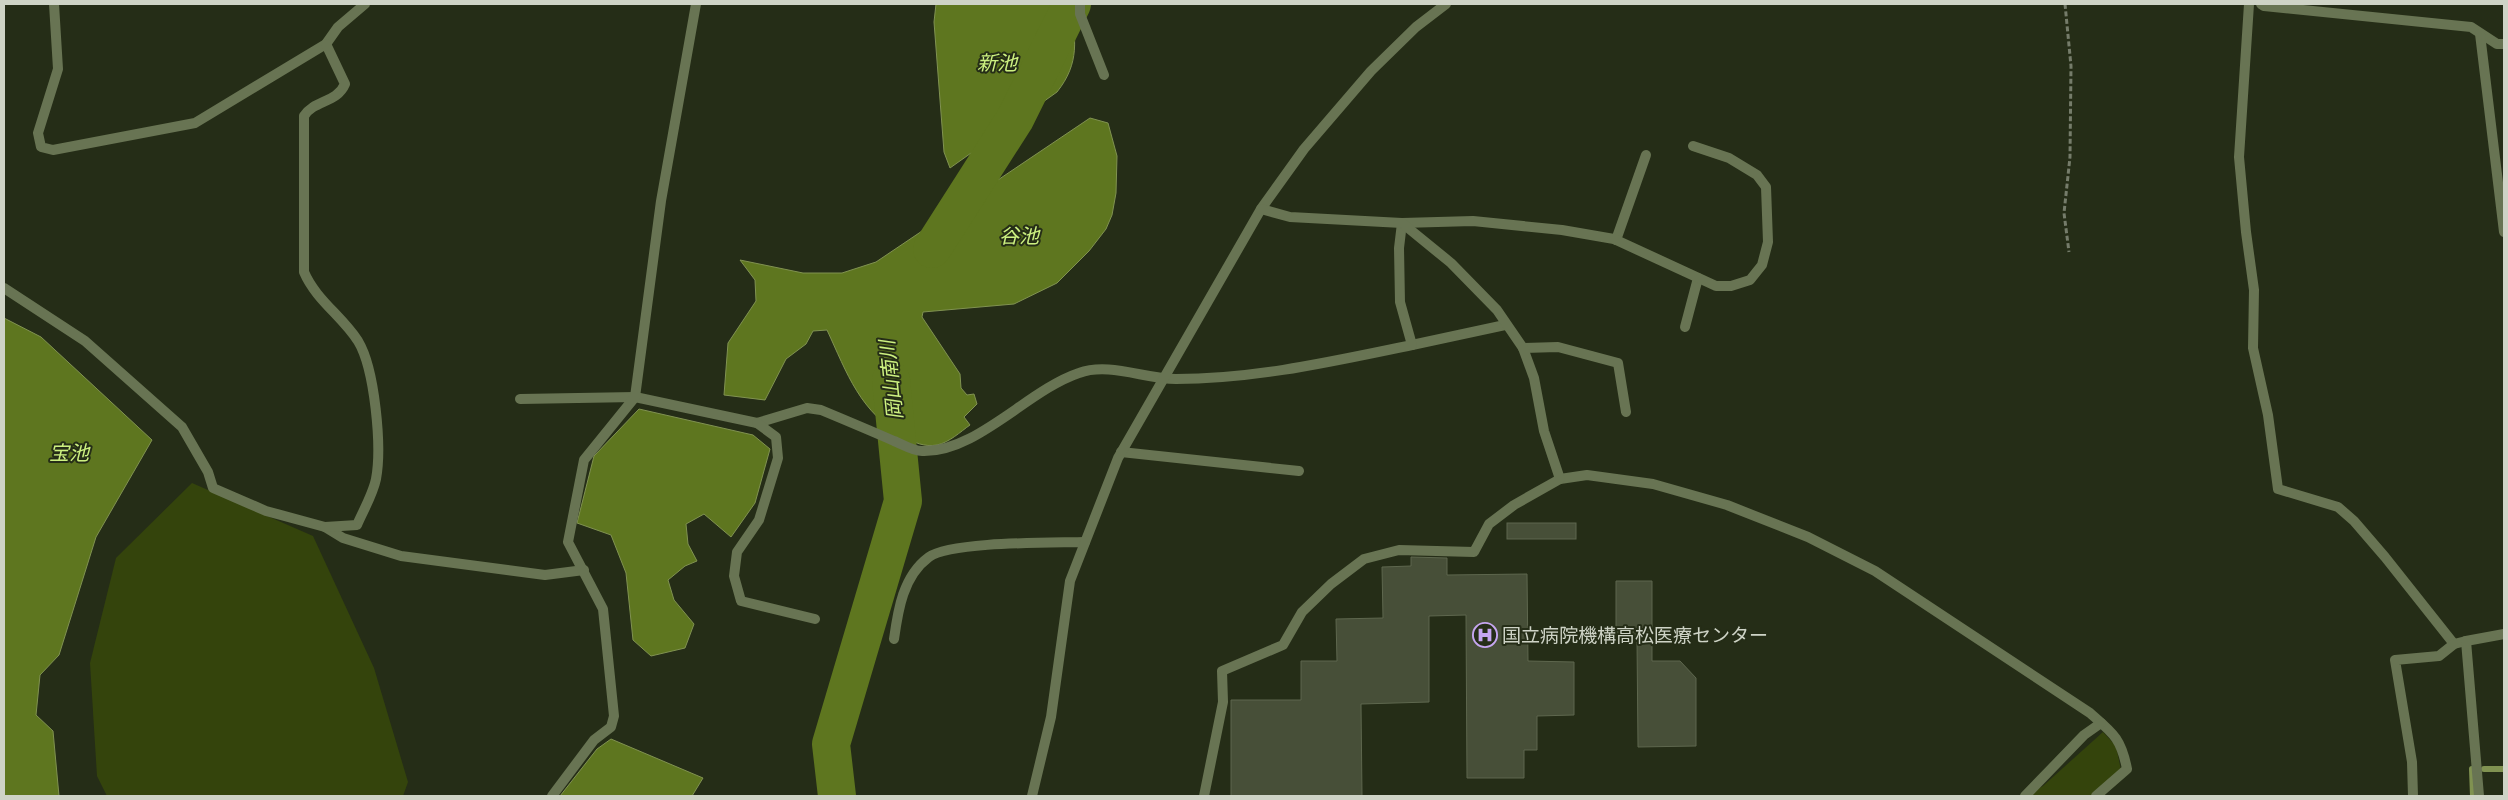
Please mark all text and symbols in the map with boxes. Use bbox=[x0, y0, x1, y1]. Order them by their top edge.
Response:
water label: 新池 bbox=[977, 50, 1019, 74]
water label: 谷池 bbox=[999, 223, 1041, 247]
water label: 岡山南川 bbox=[874, 337, 906, 421]
water label: 宝池 bbox=[49, 440, 91, 464]
hospital icon: 国立病院機構高松医療センター bbox=[1472, 622, 1498, 648]
place label: 国立病院機構高松医療センター bbox=[1502, 623, 1768, 646]

